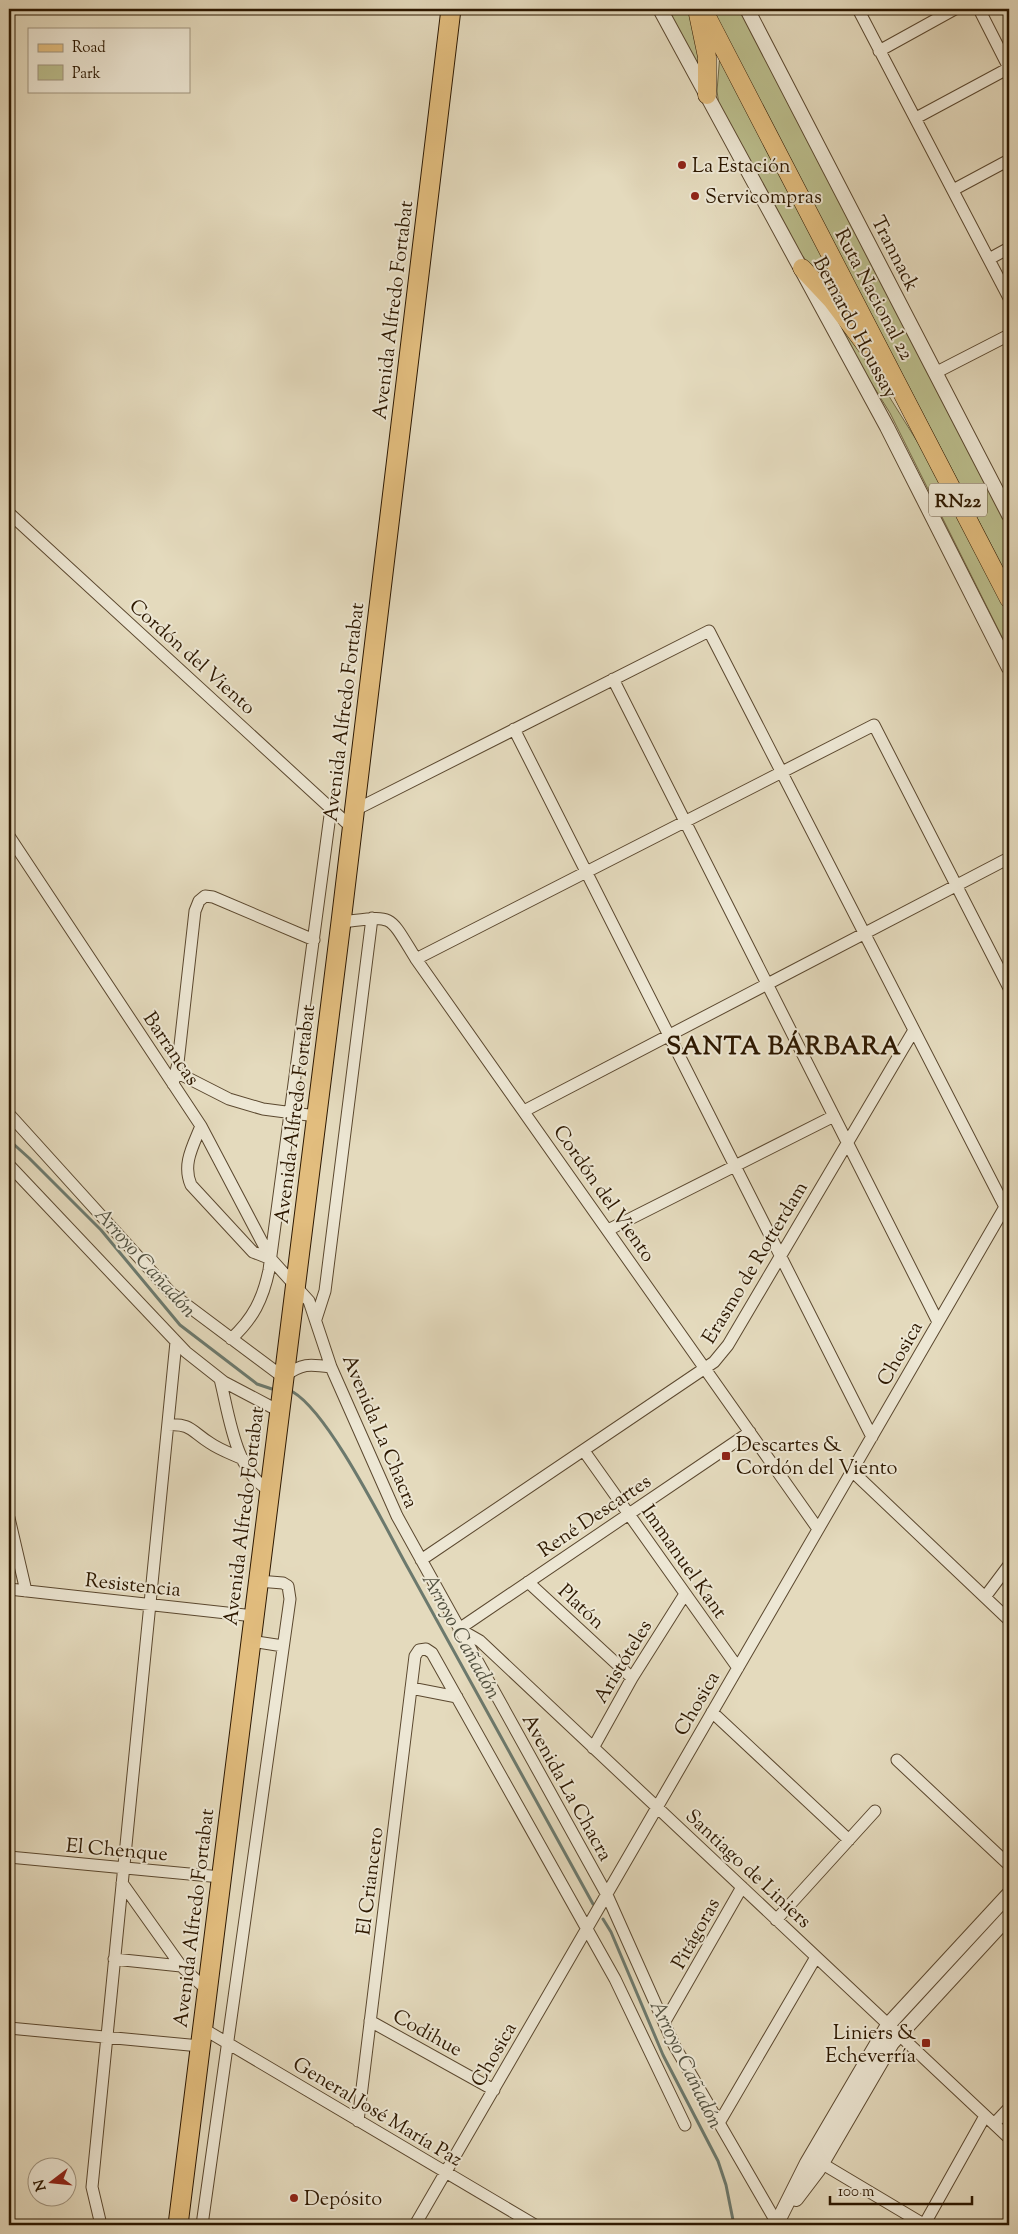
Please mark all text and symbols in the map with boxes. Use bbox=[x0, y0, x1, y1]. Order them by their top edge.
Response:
legend bbox=[28, 28, 190, 92]
text: Road bbox=[72, 38, 106, 59]
text: Park bbox=[72, 64, 101, 85]
place label: La Estación bbox=[692, 153, 791, 182]
marker: La Estación bbox=[676, 159, 688, 171]
place label: Servicompras bbox=[705, 184, 822, 213]
marker: Servicompras bbox=[689, 190, 701, 202]
street label: Avenida Alfredo Fortabat bbox=[367, 199, 422, 421]
street label: Trannack bbox=[862, 211, 925, 297]
street label: Ruta Nacional 22 bbox=[826, 224, 920, 366]
street label: Bernardo Houssay bbox=[804, 252, 903, 404]
road number: RN22 bbox=[929, 484, 987, 516]
street label: Cordón del Viento bbox=[122, 593, 261, 723]
street label: Avenida Alfredo Fortabat bbox=[318, 601, 373, 823]
street label: Avenida Alfredo Fortabat bbox=[269, 1003, 324, 1225]
street label: Barrancas bbox=[135, 1007, 205, 1092]
district label: SANTA BÁRBARA bbox=[666, 1030, 902, 1066]
street label: Cordón del Viento bbox=[545, 1120, 661, 1269]
street label: Erasmo de Rotterdam bbox=[696, 1176, 816, 1350]
water label: Arroyo Cañadón bbox=[87, 1201, 202, 1325]
street label: Chosica bbox=[871, 1317, 931, 1392]
street label: Avenida La Chacra bbox=[333, 1351, 424, 1513]
street label: Avenida Alfredo Fortabat bbox=[218, 1405, 273, 1627]
place label: Descartes & Cordón del Viento bbox=[736, 1432, 898, 1484]
marker: Descartes & Cordón del Viento bbox=[720, 1450, 732, 1462]
street label: René Descartes bbox=[533, 1468, 658, 1566]
street label: Immanuel Kant bbox=[633, 1500, 733, 1625]
street label: Resistencia bbox=[83, 1567, 182, 1606]
water label: Arroyo Cañadón bbox=[413, 1569, 507, 1705]
street label: Platón bbox=[550, 1578, 611, 1637]
street label: Aristóteles bbox=[588, 1615, 661, 1710]
street label: Chosica bbox=[668, 1667, 728, 1742]
street label: Avenida La Chacra bbox=[513, 1709, 618, 1867]
street label: Santiago de Liniers bbox=[678, 1803, 817, 1936]
street label: Avenida Alfredo Fortabat bbox=[168, 1807, 223, 2029]
street label: El Criancero bbox=[350, 1826, 392, 1937]
street label: El Chenque bbox=[65, 1833, 169, 1870]
street label: Pitágoras bbox=[666, 1893, 729, 1975]
water label: Arroyo Cañadón bbox=[641, 1995, 729, 2134]
street label: Codihue bbox=[387, 2003, 467, 2065]
street label: Chosica bbox=[465, 2018, 525, 2093]
place label: Liniers & Echeverría bbox=[825, 2020, 916, 2072]
marker: Liniers & Echeverría bbox=[920, 2037, 932, 2049]
street label: General José María Paz bbox=[286, 2051, 467, 2175]
north arrow bbox=[28, 2156, 78, 2206]
scale bar bbox=[830, 2174, 973, 2206]
text: N bbox=[30, 2177, 53, 2193]
text: 100 m bbox=[838, 2182, 875, 2203]
place label: Depósito bbox=[304, 2186, 382, 2215]
marker: Depósito bbox=[288, 2192, 300, 2204]

